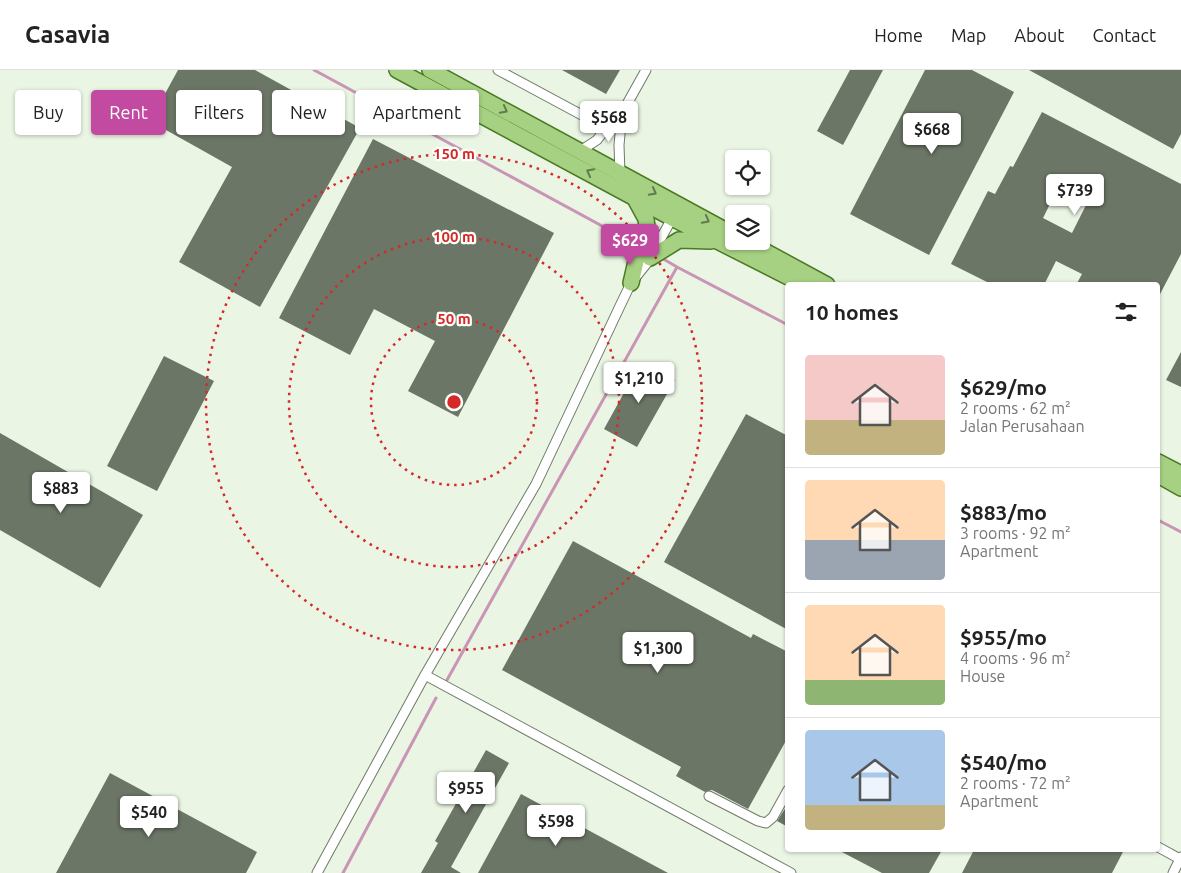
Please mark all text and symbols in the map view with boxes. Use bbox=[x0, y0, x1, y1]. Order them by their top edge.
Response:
text: Casavia bbox=[25, 21, 110, 48]
text: Home bbox=[874, 25, 923, 45]
text: Map bbox=[951, 25, 986, 45]
text: About bbox=[1014, 25, 1064, 45]
text: Contact bbox=[1092, 25, 1156, 45]
chip: Buy bbox=[15, 90, 81, 135]
chip: Rent bbox=[91, 90, 166, 135]
chip: Filters bbox=[176, 90, 262, 135]
chip: New bbox=[272, 90, 345, 135]
chip: Apartment bbox=[355, 90, 479, 135]
pin: $568 bbox=[579, 100, 639, 143]
one-way arrow bbox=[498, 104, 507, 114]
text: $568 bbox=[591, 108, 627, 126]
pin: $668 bbox=[902, 112, 962, 155]
text: $668 bbox=[914, 120, 950, 138]
text: 150 m bbox=[433, 145, 475, 162]
map controls bbox=[725, 150, 770, 250]
button: locate bbox=[725, 150, 770, 195]
one-way arrow bbox=[586, 168, 595, 178]
pin: $739 bbox=[1045, 174, 1105, 216]
text: $739 bbox=[1057, 181, 1093, 199]
one-way arrow bbox=[648, 185, 657, 195]
button: layers bbox=[725, 205, 770, 250]
one-way arrow bbox=[701, 214, 710, 224]
pin: $629 bbox=[600, 224, 660, 266]
text: 100 m bbox=[433, 228, 475, 245]
text: $629 bbox=[612, 231, 648, 249]
icon: filters bbox=[1112, 298, 1140, 326]
text: 10 homes bbox=[805, 300, 899, 324]
text: 50 m bbox=[437, 310, 471, 327]
pin: $1,210 bbox=[598, 362, 680, 404]
text: $1,210 bbox=[614, 369, 664, 387]
icon: home bbox=[845, 375, 905, 435]
text: $629/mo bbox=[960, 375, 1047, 399]
centre of rings bbox=[445, 393, 463, 411]
text: 2 rooms · 62 m² bbox=[960, 399, 1071, 417]
text: Jalan Perusahaan bbox=[960, 417, 1085, 435]
pin: $883 bbox=[31, 472, 91, 514]
text: $883 bbox=[43, 479, 79, 497]
icon: home bbox=[845, 500, 905, 560]
text: $883/mo bbox=[960, 500, 1047, 524]
text: 3 rooms · 92 m² bbox=[960, 524, 1071, 542]
text: Apartment bbox=[960, 542, 1038, 560]
icon: home bbox=[845, 625, 905, 685]
text: $955/mo bbox=[960, 625, 1047, 649]
pin: $1,300 bbox=[617, 632, 699, 674]
text: $1,300 bbox=[633, 639, 683, 657]
text: 4 rooms · 96 m² bbox=[960, 649, 1071, 667]
text: House bbox=[960, 667, 1005, 685]
icon: home bbox=[845, 750, 905, 810]
text: $540/mo bbox=[960, 750, 1047, 774]
pin: $955 bbox=[436, 772, 496, 814]
text: 2 rooms · 72 m² bbox=[960, 774, 1071, 792]
text: $955 bbox=[448, 779, 484, 797]
text: Apartment bbox=[960, 792, 1038, 810]
pin: $540 bbox=[119, 796, 179, 838]
text: $540 bbox=[131, 803, 167, 821]
pin: $598 bbox=[526, 804, 586, 847]
text: $598 bbox=[538, 812, 574, 830]

